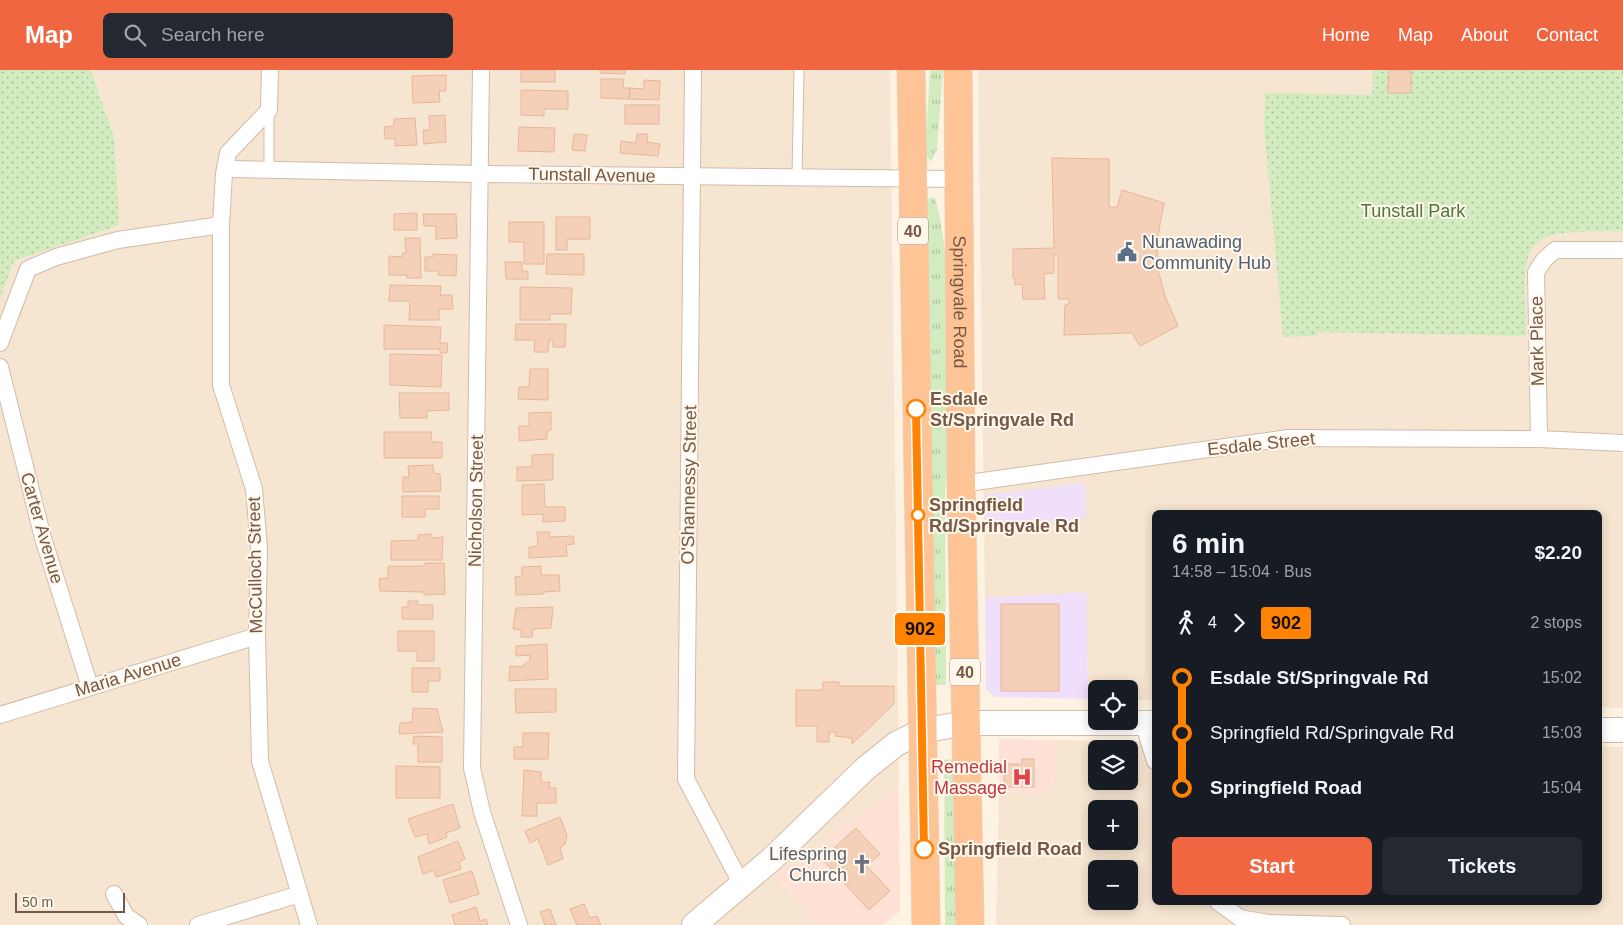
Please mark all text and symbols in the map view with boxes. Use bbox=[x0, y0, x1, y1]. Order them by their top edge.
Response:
search box bbox=[103, 13, 453, 58]
text: Map bbox=[25, 21, 73, 48]
icon: search bbox=[121, 21, 149, 49]
text: Search here bbox=[161, 24, 265, 45]
text: Home bbox=[1322, 25, 1370, 45]
text: Map bbox=[1398, 25, 1433, 45]
text: About bbox=[1461, 25, 1508, 45]
text: Contact bbox=[1536, 25, 1598, 45]
street label: Tunstall Avenue bbox=[528, 164, 656, 186]
park label: Tunstall Park bbox=[1361, 201, 1466, 221]
road number: 40 bbox=[898, 218, 928, 245]
place label: Nunawading Community Hub bbox=[1142, 232, 1271, 273]
street label: Springvale Road bbox=[949, 235, 970, 369]
public building icon: Nunawading Community Hub bbox=[1116, 241, 1138, 263]
street label: Mark Place bbox=[1526, 296, 1548, 386]
place label: Esdale St/Springvale Rd bbox=[930, 389, 1074, 430]
marker: Esdale St/Springvale Rd bbox=[906, 399, 926, 419]
street label: O'Shannessy Street bbox=[678, 405, 700, 565]
street label: Esdale Street bbox=[1206, 428, 1316, 460]
street label: Nicholson Street bbox=[465, 435, 487, 567]
street label: Carter Avenue bbox=[17, 470, 67, 586]
place label: Springfield Rd/Springvale Rd bbox=[929, 495, 1079, 536]
street label: McCulloch Street bbox=[244, 496, 266, 634]
marker: Springfield Rd/Springvale Rd bbox=[911, 508, 925, 522]
text: 6 min bbox=[1172, 528, 1245, 559]
text: $2.20 bbox=[1534, 542, 1582, 563]
text: 14:58 – 15:04 · Bus bbox=[1172, 563, 1312, 580]
icon: walk bbox=[1172, 609, 1200, 637]
icon: forward bbox=[1225, 609, 1253, 637]
line badge: 902 bbox=[891, 613, 949, 645]
text: 902 bbox=[1271, 613, 1301, 633]
text: 4 bbox=[1208, 614, 1217, 631]
text: 2 stops bbox=[1530, 614, 1582, 631]
text: 902 bbox=[905, 619, 935, 639]
street label: Maria Avenue bbox=[73, 649, 183, 701]
road number: 40 bbox=[950, 658, 980, 686]
text: Esdale St/Springvale Rd bbox=[1210, 667, 1429, 688]
text: 15:02 bbox=[1542, 669, 1582, 686]
map controls bbox=[1088, 680, 1138, 910]
button: locate bbox=[1088, 680, 1138, 730]
text: Springfield Rd/Springvale Rd bbox=[1210, 722, 1454, 743]
text: 15:03 bbox=[1542, 724, 1582, 741]
button: layers bbox=[1088, 740, 1138, 790]
place label: Remedial Massage bbox=[931, 757, 1007, 798]
hospital icon: Remedial Massage bbox=[1011, 766, 1033, 788]
text: Springfield Road bbox=[1210, 777, 1362, 798]
text: 15:04 bbox=[1542, 779, 1582, 796]
button: + bbox=[1088, 800, 1138, 850]
button: Start bbox=[1172, 837, 1372, 895]
button: Tickets bbox=[1382, 837, 1582, 895]
marker: Springfield Road bbox=[914, 839, 934, 859]
place label: Springfield Road bbox=[938, 839, 1082, 859]
place label: Lifespring Church bbox=[769, 844, 847, 885]
church icon: Lifespring Church bbox=[851, 853, 873, 875]
button: − bbox=[1088, 860, 1138, 910]
scale bar bbox=[15, 890, 125, 913]
text: 50 m bbox=[22, 894, 53, 910]

